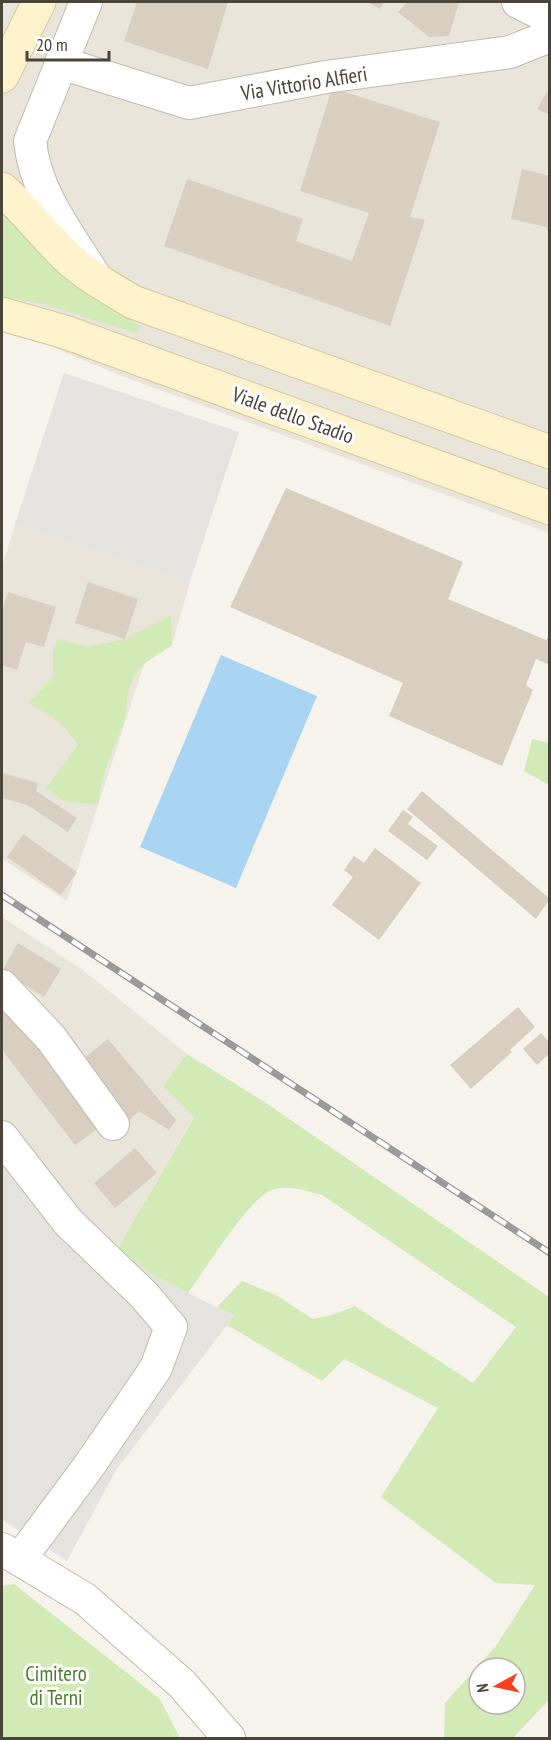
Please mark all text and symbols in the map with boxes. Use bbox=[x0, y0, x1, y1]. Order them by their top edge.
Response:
scale bar bbox=[27, 24, 110, 62]
text: 20 m bbox=[36, 33, 68, 56]
street label: Via Vittorio Alfieri bbox=[238, 60, 369, 106]
street label: Viale dello Stadio bbox=[227, 380, 358, 450]
north arrow bbox=[467, 1656, 527, 1716]
park label: Cimitero di Terni bbox=[25, 1660, 87, 1711]
text: N bbox=[472, 1682, 493, 1694]

